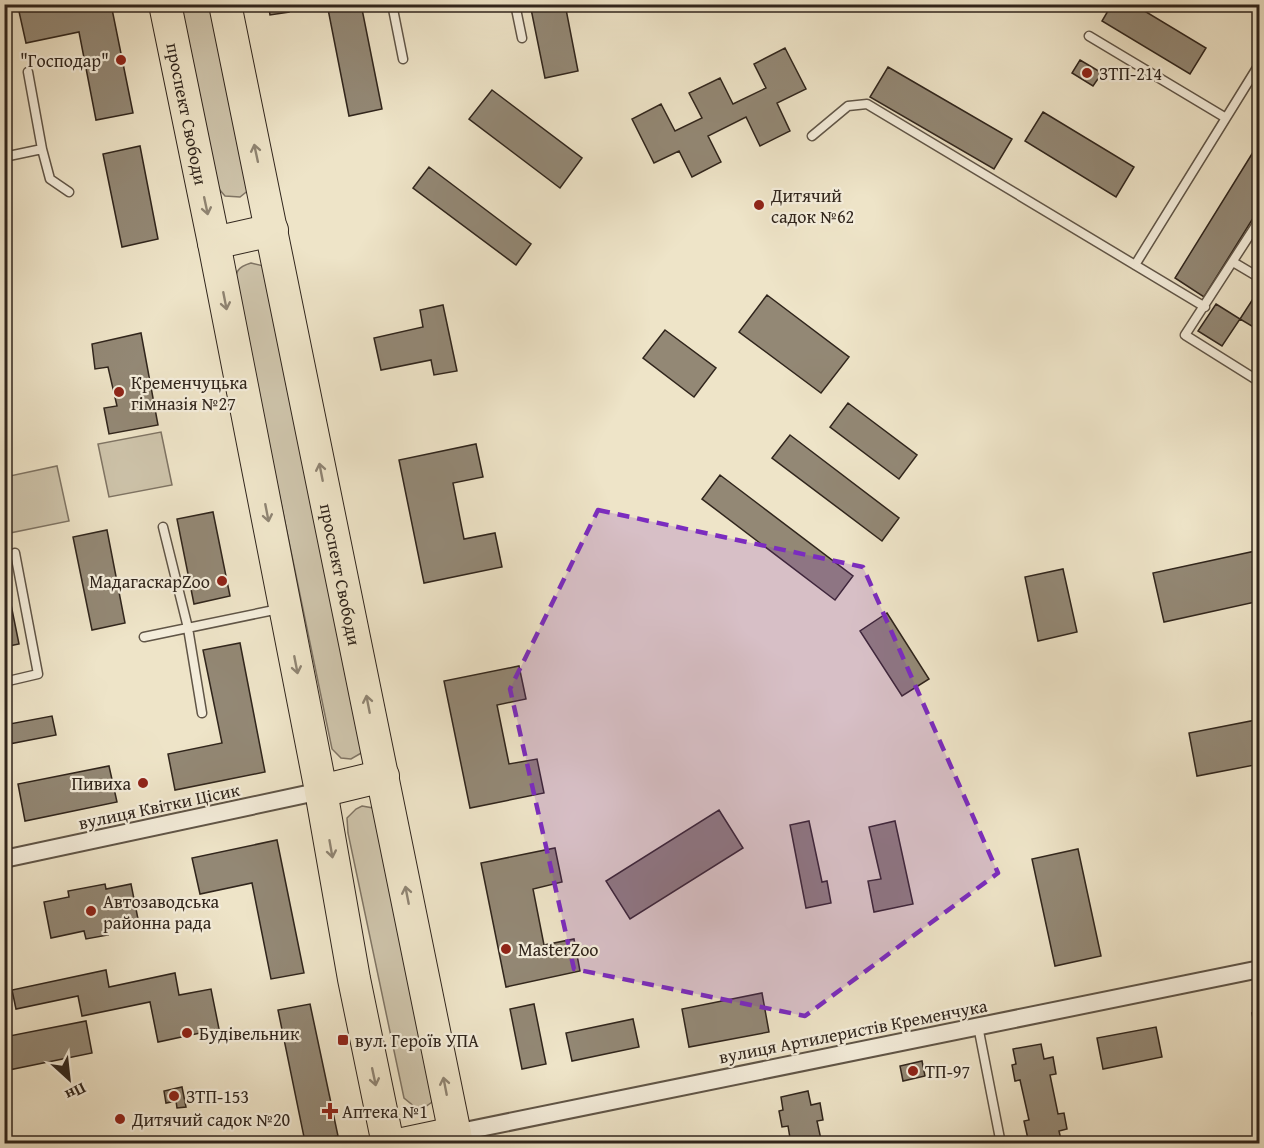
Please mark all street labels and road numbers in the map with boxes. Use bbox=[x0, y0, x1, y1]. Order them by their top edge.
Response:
street label: проспект Свободи bbox=[160, 40, 215, 187]
street label: проспект Свободи bbox=[313, 501, 369, 648]
street label: вулиця Квітки Цісик bbox=[76, 776, 243, 836]
street label: вулиця Артилеристів Кременчука bbox=[716, 992, 990, 1070]

